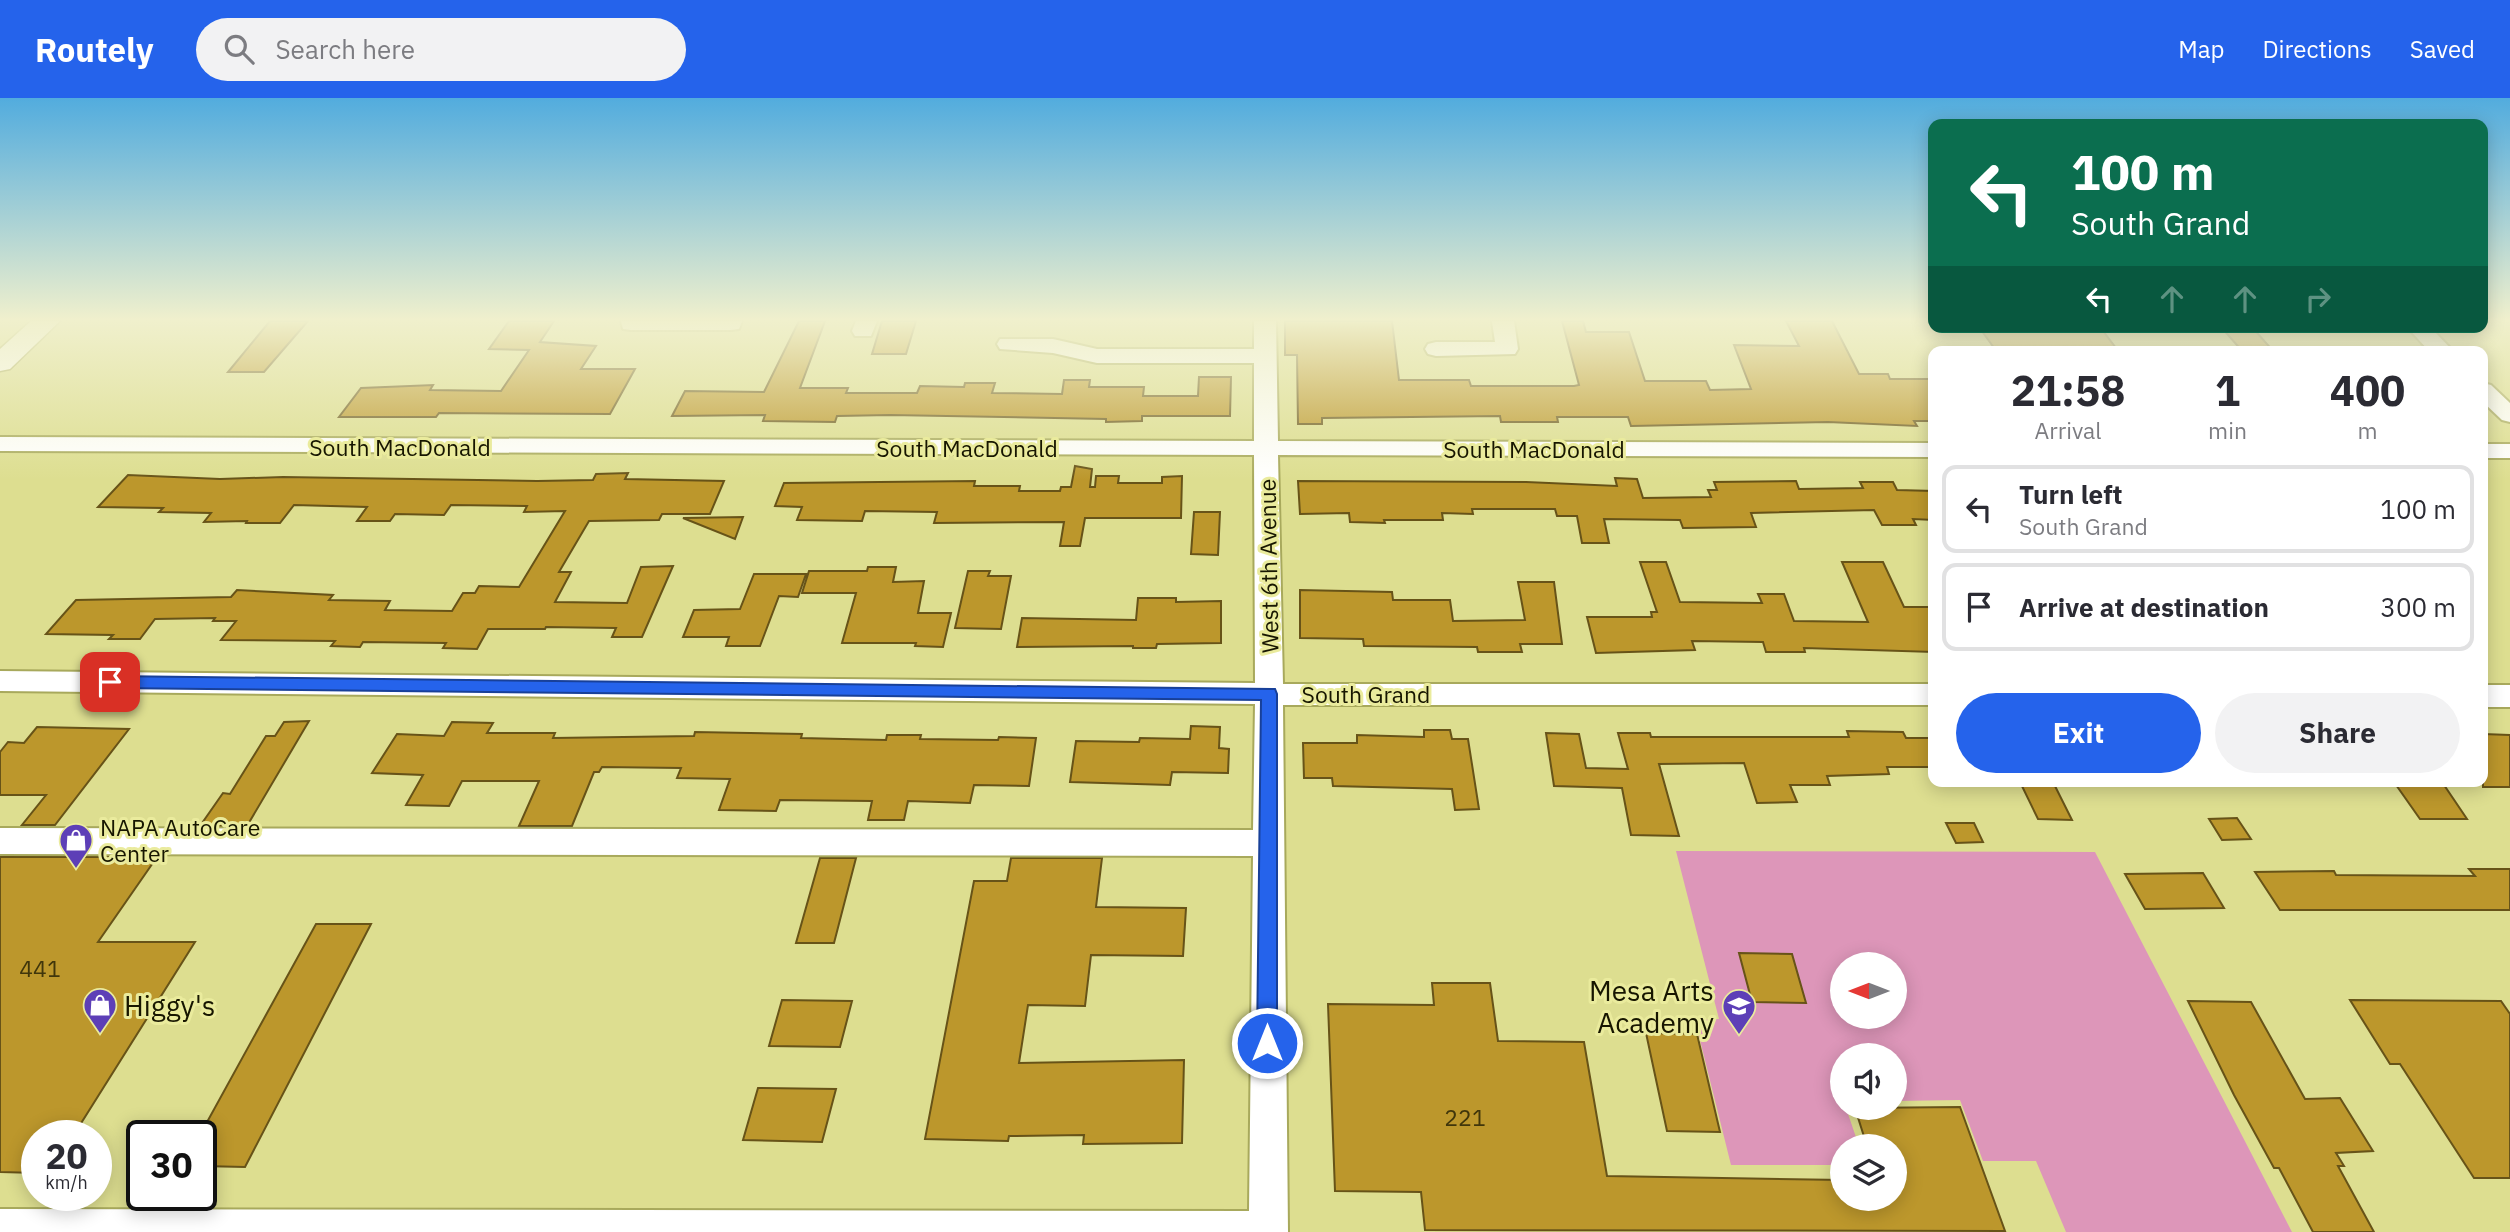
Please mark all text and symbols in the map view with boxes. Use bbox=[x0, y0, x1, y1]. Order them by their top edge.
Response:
search box bbox=[196, 18, 686, 81]
text: Routely bbox=[35, 28, 154, 71]
icon: search bbox=[220, 30, 258, 68]
text: Search here bbox=[276, 32, 415, 66]
text: Map bbox=[2178, 33, 2224, 65]
text: Directions bbox=[2262, 33, 2372, 65]
text: Saved bbox=[2410, 33, 2475, 65]
text: 100 m bbox=[2071, 140, 2215, 203]
icon: left bbox=[1956, 147, 2047, 238]
text: South Grand bbox=[2071, 202, 2250, 244]
icon: left bbox=[2080, 280, 2118, 318]
icon: ahead bbox=[2153, 280, 2191, 318]
icon: ahead bbox=[2226, 280, 2264, 318]
icon: right bbox=[2299, 280, 2337, 318]
text: 21:58 bbox=[2011, 363, 2125, 418]
text: 1 bbox=[2215, 363, 2240, 418]
text: 400 bbox=[2330, 363, 2405, 418]
text: Arrival bbox=[2035, 415, 2102, 445]
text: min bbox=[2208, 415, 2247, 445]
text: m bbox=[2357, 415, 2378, 445]
street label: South MacDonald bbox=[309, 432, 491, 462]
street label: South MacDonald bbox=[876, 433, 1058, 463]
street label: South MacDonald bbox=[1443, 434, 1625, 464]
text: Turn left bbox=[2019, 477, 2122, 511]
street label: West 6th Avenue bbox=[1251, 479, 1285, 653]
icon: left bbox=[1960, 490, 1998, 528]
text: 100 m bbox=[2380, 492, 2456, 526]
text: South Grand bbox=[2019, 511, 2148, 541]
icon: arrive bbox=[1960, 588, 1998, 626]
text: Arrive at destination bbox=[2019, 590, 2269, 624]
text: 300 m bbox=[2380, 590, 2456, 624]
pin bbox=[80, 652, 140, 712]
icon: arrive bbox=[91, 663, 129, 701]
street label: South Grand bbox=[1302, 679, 1430, 709]
button: Exit bbox=[1956, 693, 2201, 773]
button: Share bbox=[2215, 693, 2460, 773]
place label: NAPA AutoCare Center bbox=[100, 812, 260, 868]
shop icon: NAPA AutoCare Center bbox=[57, 821, 95, 870]
north arrow bbox=[1830, 952, 1908, 1029]
map controls bbox=[1830, 952, 1907, 1211]
house number: 441 bbox=[19, 953, 61, 983]
place label: Mesa Arts Academy bbox=[1589, 972, 1714, 1041]
shop icon: Higgy's bbox=[81, 986, 119, 1035]
place label: Higgy's bbox=[124, 987, 216, 1024]
school or university icon: Mesa Arts Academy bbox=[1720, 987, 1758, 1036]
position arrow bbox=[1230, 1006, 1304, 1080]
button: sound bbox=[1830, 1043, 1907, 1120]
house number: 221 bbox=[1444, 1102, 1486, 1132]
speed limit sign: 30 bbox=[126, 1120, 217, 1211]
text: 20 bbox=[45, 1133, 88, 1179]
button: layers bbox=[1830, 1134, 1907, 1211]
text: km/h bbox=[45, 1171, 88, 1194]

